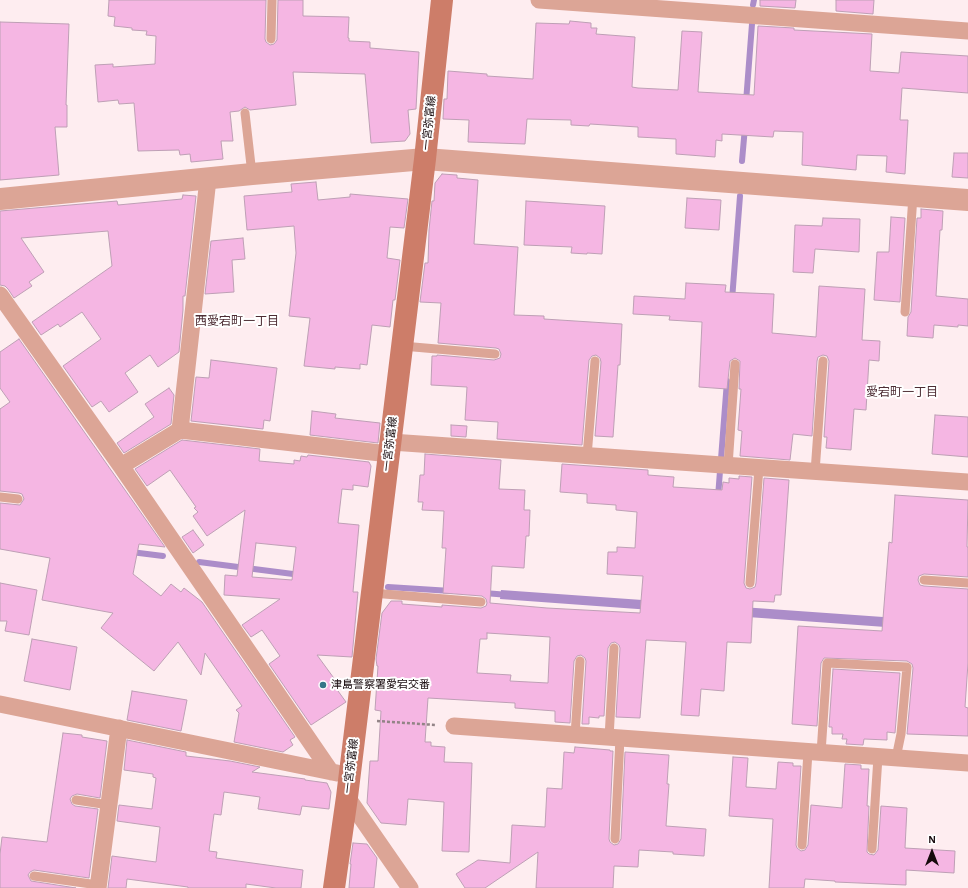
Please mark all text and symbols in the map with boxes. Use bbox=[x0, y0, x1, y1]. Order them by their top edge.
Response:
street label: 一宮弥富線 bbox=[420, 95, 438, 151]
district label: 西愛宕町一丁目 bbox=[195, 314, 279, 328]
district label: 愛宕町一丁目 bbox=[866, 385, 938, 399]
street label: 一宮弥富線 bbox=[380, 416, 400, 472]
place label: 津島警察署愛宕交番 bbox=[331, 678, 430, 692]
marker: 津島警察署愛宕交番 bbox=[318, 680, 328, 690]
street label: 一宮弥富線 bbox=[341, 738, 361, 794]
north arrow bbox=[912, 832, 952, 872]
text: N bbox=[928, 834, 936, 845]

